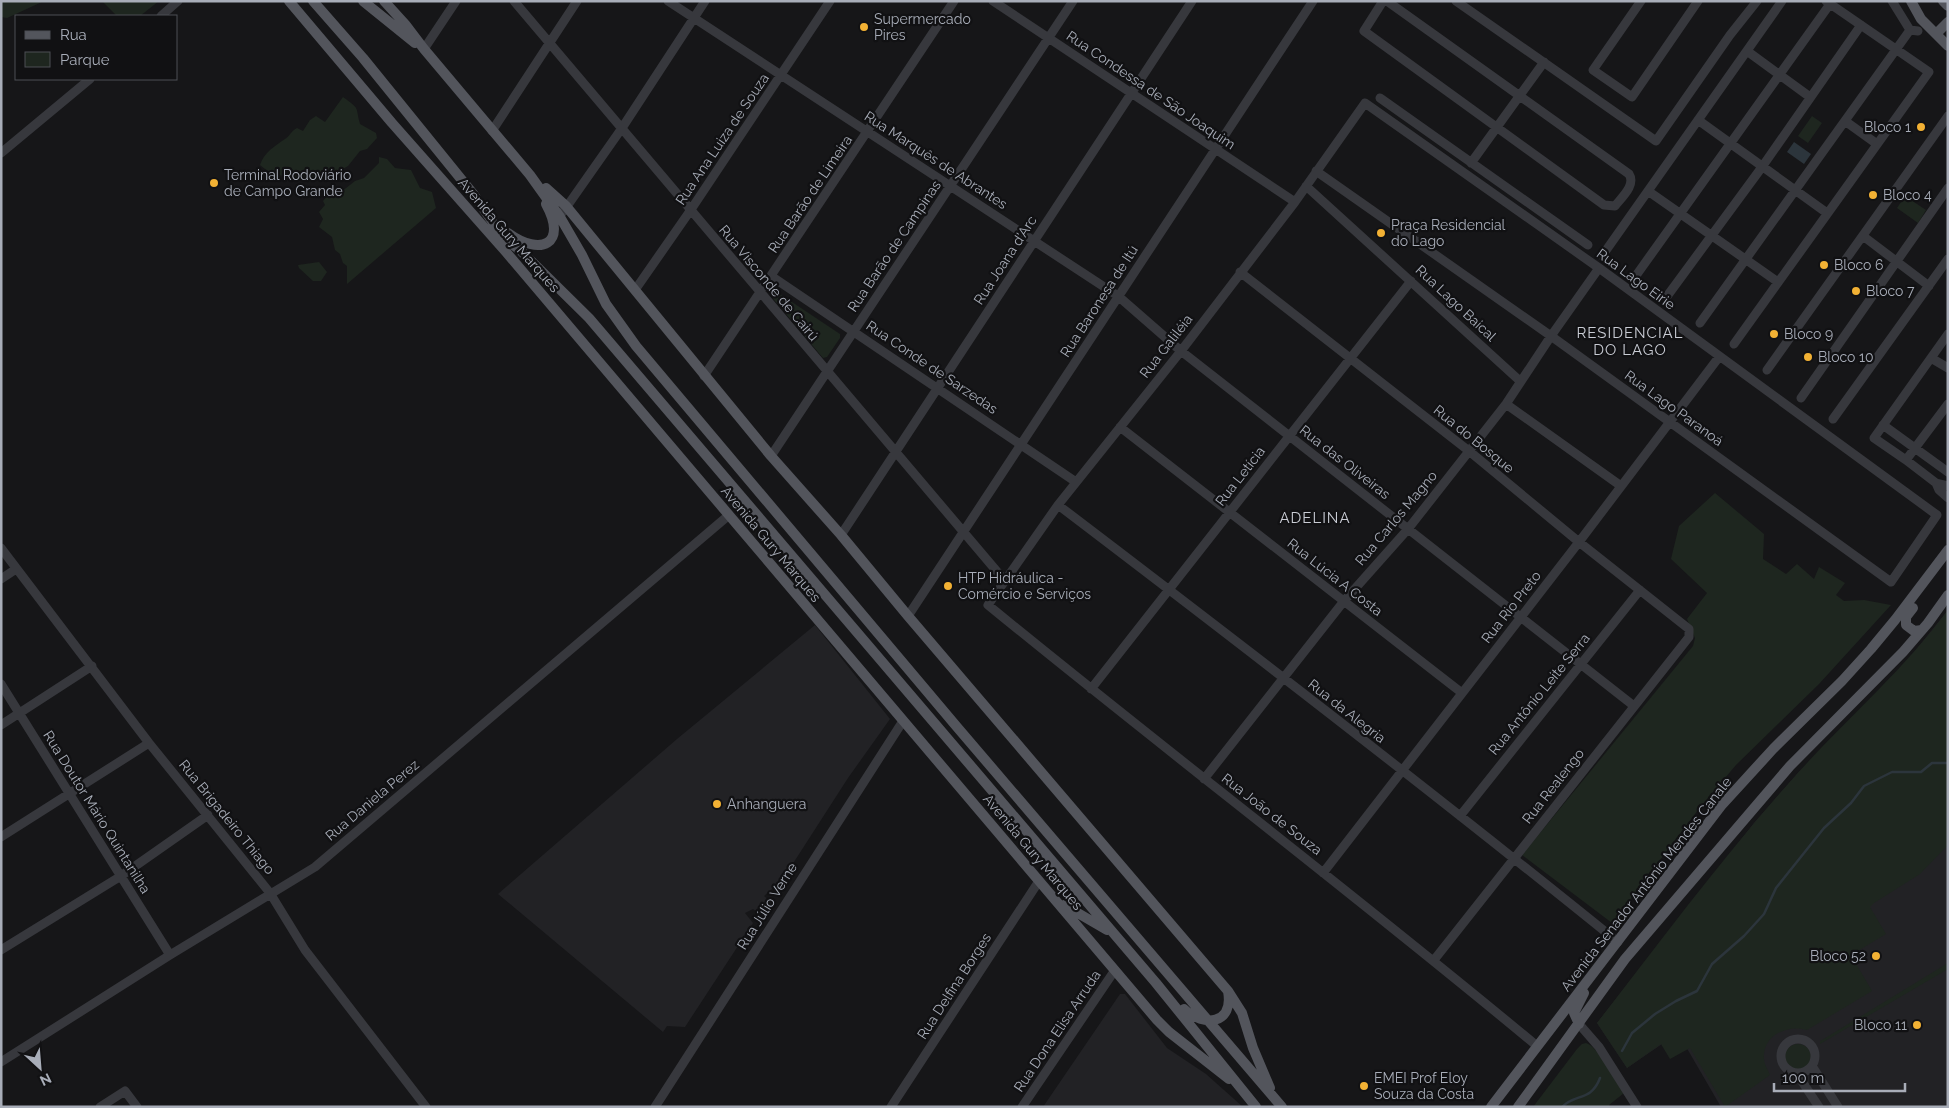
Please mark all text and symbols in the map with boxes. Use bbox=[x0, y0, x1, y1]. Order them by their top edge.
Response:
place label: Supermercado Pires bbox=[874, 11, 971, 43]
legend bbox=[15, 15, 178, 80]
marker: Supermercado Pires bbox=[858, 21, 870, 33]
text: Rua bbox=[60, 26, 87, 44]
street label: Rua Condessa de São Joaquim bbox=[1064, 27, 1238, 153]
text: Parque bbox=[60, 51, 110, 69]
street label: Rua Ana Luiza de Souza bbox=[672, 70, 772, 208]
street label: Rua Marquês de Abrantes bbox=[862, 108, 1011, 212]
place label: Bloco 1 bbox=[1864, 119, 1911, 135]
marker: Bloco 1 bbox=[1915, 121, 1927, 133]
street label: Rua Barão de Limeira bbox=[765, 132, 855, 256]
place label: Terminal Rodoviário de Campo Grande bbox=[224, 167, 351, 199]
street label: Avenida Gury Marques bbox=[455, 175, 563, 296]
marker: Terminal Rodoviário de Campo Grande bbox=[208, 177, 220, 189]
street label: Rua Barão de Campinas bbox=[844, 177, 944, 315]
place label: Bloco 4 bbox=[1883, 187, 1932, 203]
marker: Bloco 4 bbox=[1867, 189, 1879, 201]
street label: Rua Joana d'Arc bbox=[970, 212, 1040, 307]
place label: Praça Residencial do Lago bbox=[1391, 217, 1506, 249]
street label: Rua Visconde de Cairú bbox=[716, 222, 822, 344]
marker: Praça Residencial do Lago bbox=[1375, 227, 1387, 239]
street label: Rua Baronesa de Itú bbox=[1057, 242, 1141, 360]
street label: Rua Lago Eirie bbox=[1594, 245, 1678, 313]
place label: Bloco 6 bbox=[1834, 257, 1883, 273]
marker: Bloco 6 bbox=[1818, 259, 1830, 271]
street label: Rua Lago Baical bbox=[1413, 262, 1500, 344]
place label: Bloco 7 bbox=[1866, 283, 1915, 299]
marker: Bloco 7 bbox=[1850, 285, 1862, 297]
street label: Rua Galiléia bbox=[1136, 311, 1196, 381]
street label: Rua Conde de Sarzedas bbox=[863, 317, 1001, 417]
district label: RESIDENCIAL DO LAGO bbox=[1576, 324, 1684, 359]
place label: Bloco 9 bbox=[1784, 326, 1833, 342]
marker: Bloco 9 bbox=[1768, 328, 1780, 340]
place label: Bloco 10 bbox=[1818, 349, 1874, 365]
marker: Bloco 10 bbox=[1802, 351, 1814, 363]
street label: Rua Lago Paranoá bbox=[1622, 367, 1726, 449]
street label: Rua do Bosque bbox=[1431, 402, 1517, 476]
street label: Rua das Oliveiras bbox=[1297, 422, 1394, 502]
street label: Rua Letícia bbox=[1212, 443, 1268, 509]
street label: Rua Carlos Magno bbox=[1352, 468, 1440, 568]
street label: Avenida Gury Marques bbox=[718, 483, 824, 605]
district label: ADELINA bbox=[1279, 509, 1351, 527]
street label: Rua Lúcia A Costa bbox=[1284, 535, 1386, 619]
street label: Rua Rio Preto bbox=[1478, 568, 1544, 646]
place label: HTP Hidráulica - Comércio e Serviços bbox=[958, 570, 1091, 602]
marker: HTP Hidráulica - Comércio e Serviços bbox=[942, 580, 954, 592]
street label: Rua Antônio Leite Serra bbox=[1485, 630, 1593, 758]
street label: Rua da Alegria bbox=[1305, 676, 1389, 746]
street label: Rua Doutor Mário Quintanilha bbox=[40, 728, 154, 896]
street label: Rua Realengo bbox=[1519, 745, 1587, 827]
street label: Rua Daniela Perez bbox=[322, 756, 422, 844]
street label: Rua Brigadeiro Thiago bbox=[176, 757, 278, 877]
street label: Rua João de Souza bbox=[1219, 770, 1325, 858]
street label: Avenida Senador Antônio Mendes Canale bbox=[1557, 774, 1735, 994]
street label: Avenida Gury Marques bbox=[980, 791, 1086, 913]
place label: Anhanguera bbox=[727, 796, 806, 812]
marker: Anhanguera bbox=[711, 798, 723, 810]
street label: Rua Júlio Verne bbox=[734, 860, 800, 952]
street label: Rua Delfina Borges bbox=[914, 930, 994, 1042]
place label: Bloco 52 bbox=[1810, 948, 1866, 964]
marker: Bloco 52 bbox=[1870, 950, 1882, 962]
street label: Rua Dona Elisa Arruda bbox=[1010, 967, 1104, 1095]
place label: Bloco 11 bbox=[1854, 1017, 1907, 1033]
marker: Bloco 11 bbox=[1911, 1019, 1923, 1031]
north arrow bbox=[15, 1043, 65, 1093]
scale bar bbox=[1774, 1060, 1905, 1092]
text: 100 m bbox=[1782, 1069, 1824, 1087]
text: N bbox=[37, 1070, 54, 1089]
place label: EMEI Prof Eloy Souza da Costa bbox=[1374, 1070, 1474, 1102]
marker: EMEI Prof Eloy Souza da Costa bbox=[1358, 1080, 1370, 1092]

